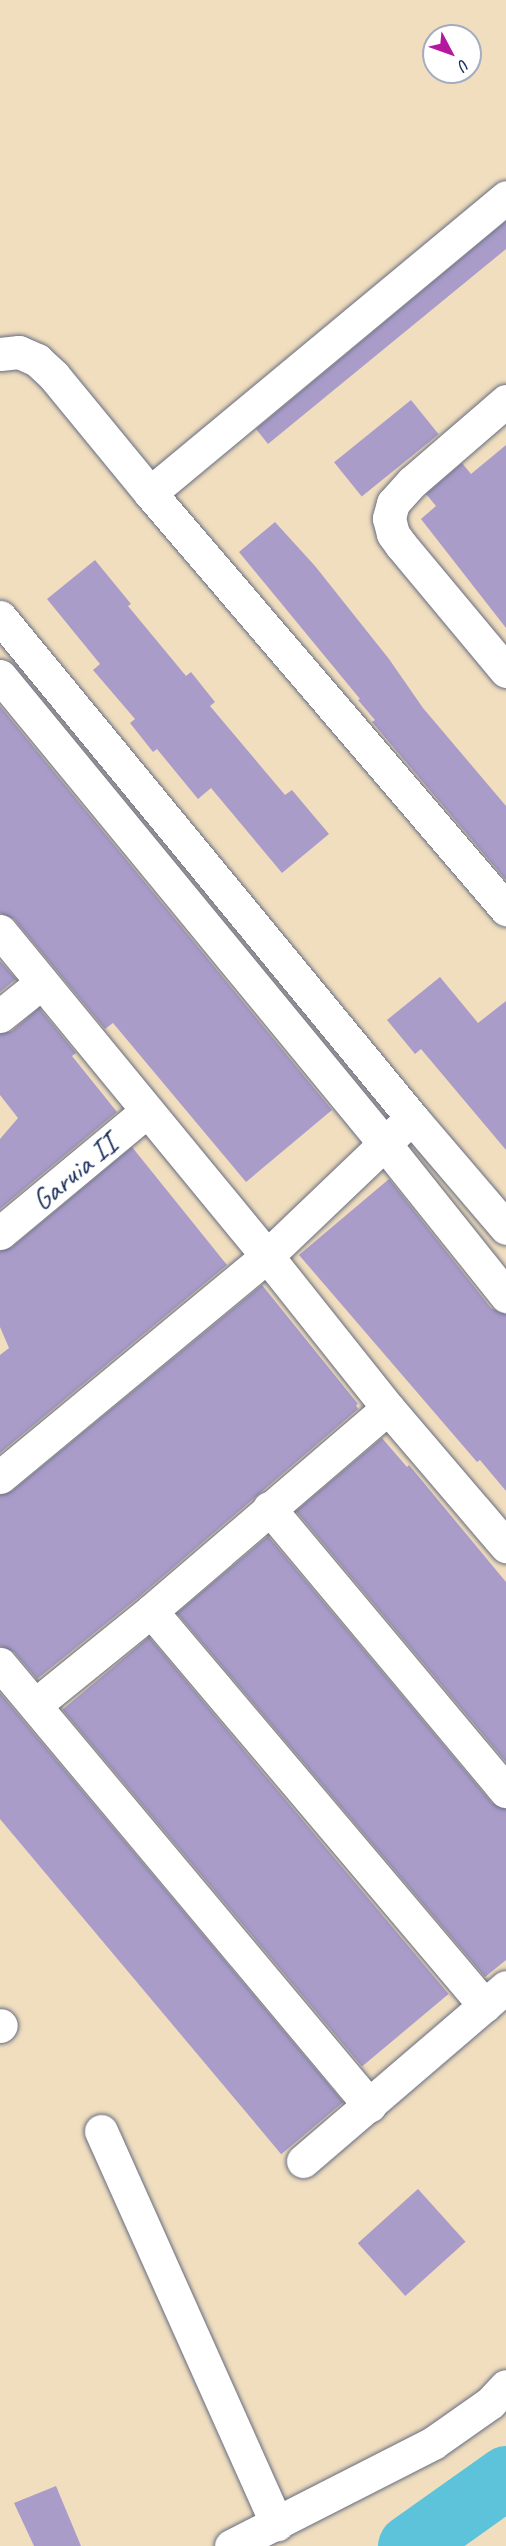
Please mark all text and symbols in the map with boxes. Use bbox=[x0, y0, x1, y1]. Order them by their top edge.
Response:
north arrow bbox=[422, 24, 482, 84]
text: U bbox=[454, 55, 474, 74]
street label: Garuia II bbox=[24, 1126, 124, 1218]

